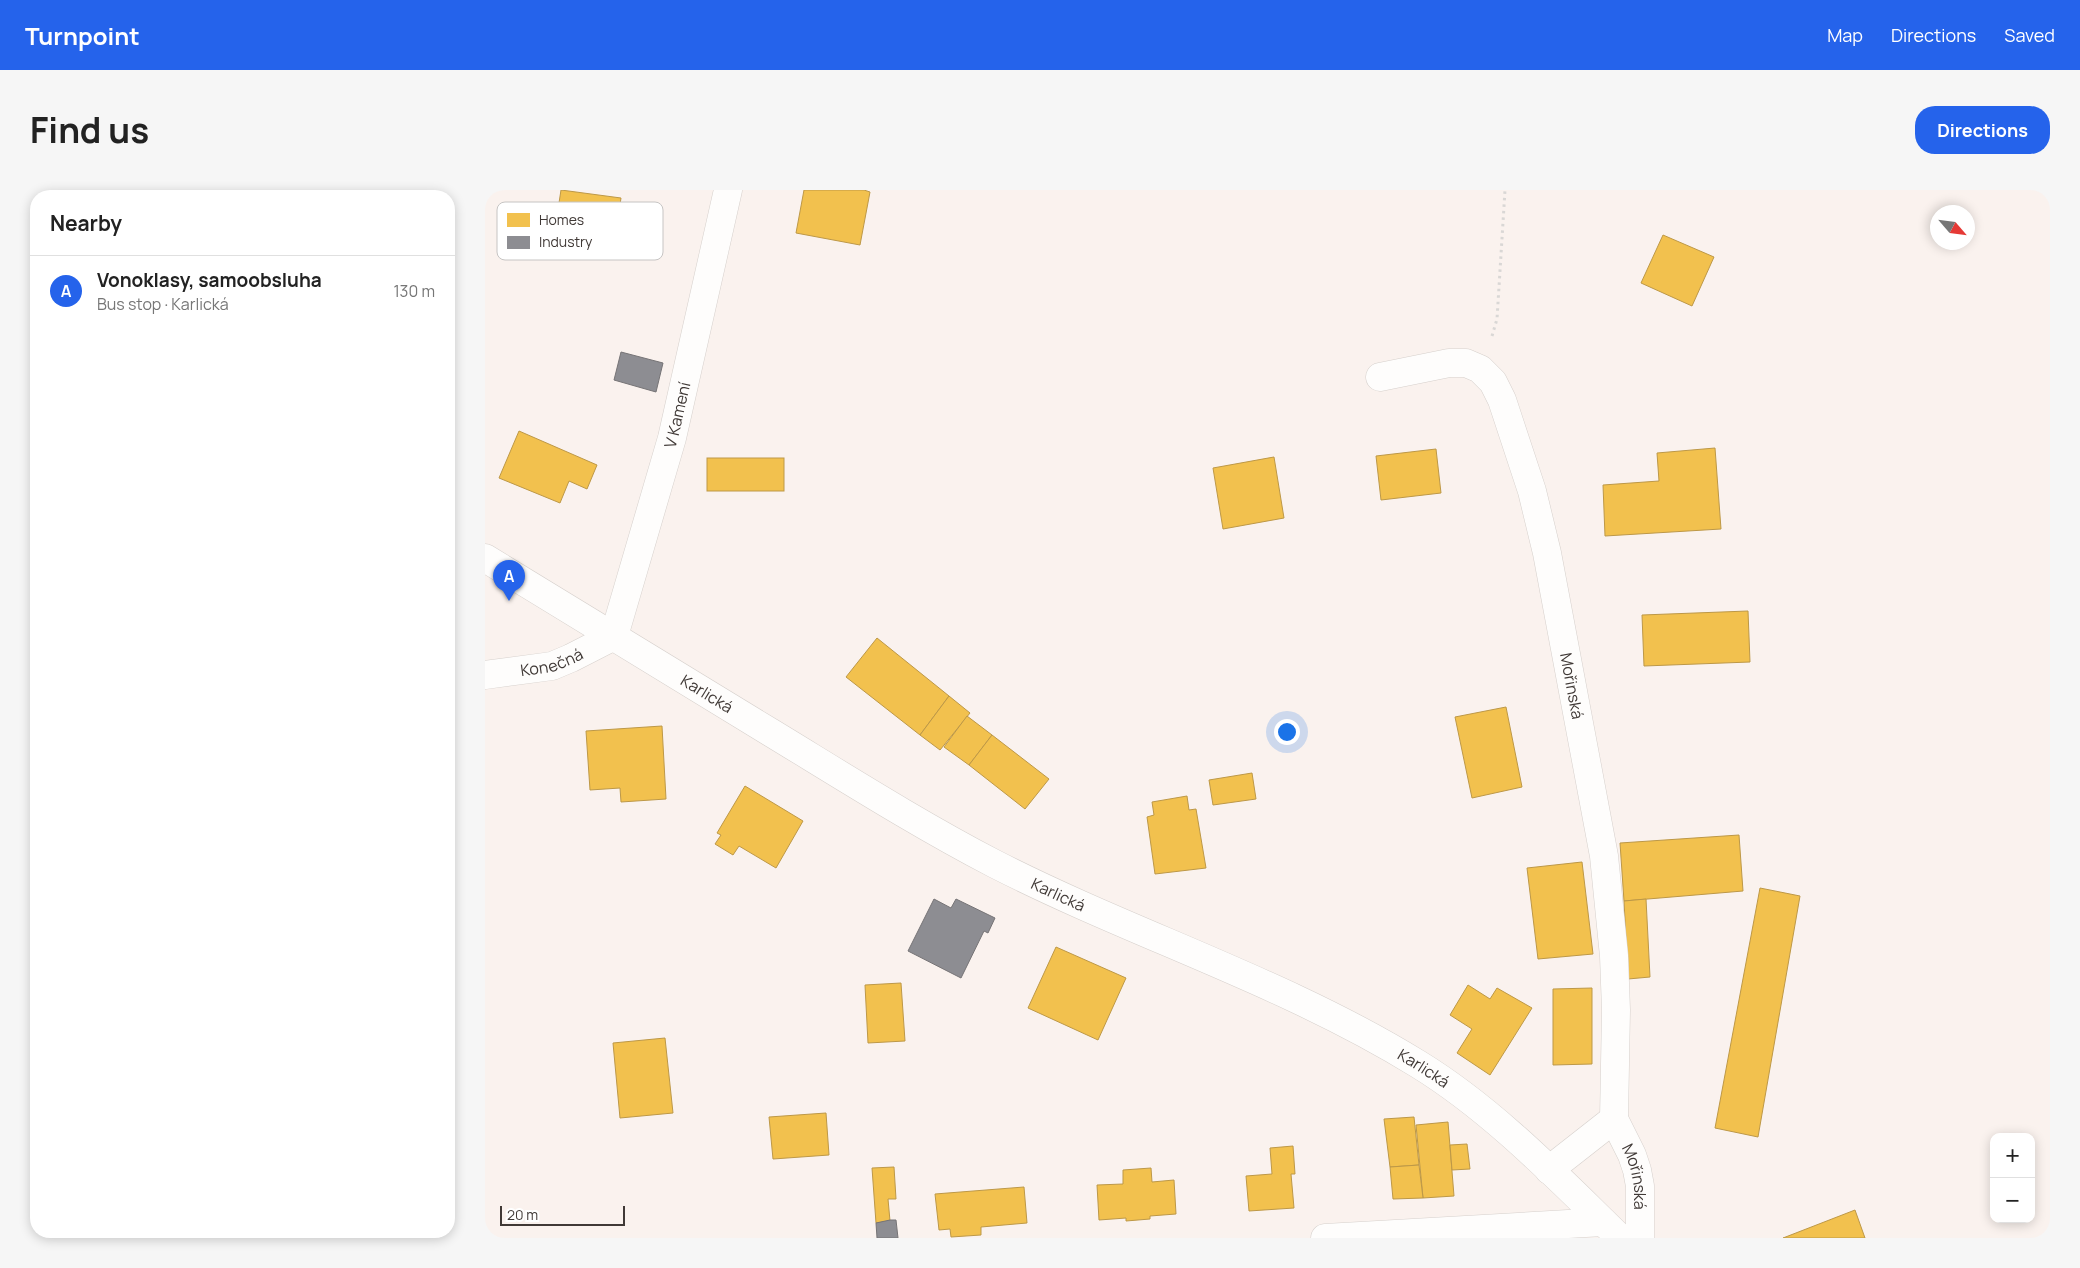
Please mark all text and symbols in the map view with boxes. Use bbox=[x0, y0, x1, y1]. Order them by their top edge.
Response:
text: Turnpoint bbox=[25, 19, 140, 52]
text: Map bbox=[1827, 23, 1863, 47]
text: Directions bbox=[1891, 23, 1976, 47]
text: Saved bbox=[2004, 23, 2055, 47]
text: Find us bbox=[30, 106, 149, 154]
button: Directions bbox=[1915, 106, 2050, 154]
legend bbox=[497, 202, 663, 260]
north arrow bbox=[1930, 205, 1975, 250]
text: Nearby bbox=[50, 209, 122, 237]
text: Homes bbox=[539, 210, 584, 229]
text: Industry bbox=[539, 232, 593, 251]
text: Vonoklasy, samoobsluha bbox=[97, 267, 322, 293]
text: A bbox=[61, 280, 71, 302]
text: 130 m bbox=[393, 280, 435, 302]
text: Bus stop · Karlická bbox=[97, 293, 229, 315]
street label: V Kamení bbox=[659, 379, 695, 451]
pin: A bbox=[493, 560, 525, 601]
street label: Konečná bbox=[519, 643, 587, 681]
street label: Mořinská bbox=[1555, 651, 1589, 721]
street label: Karlická bbox=[677, 669, 737, 718]
your location bbox=[1274, 719, 1300, 745]
street label: Karlická bbox=[1027, 872, 1089, 916]
street label: Karlická bbox=[1394, 1043, 1454, 1093]
map controls bbox=[1990, 1133, 2035, 1223]
button: + bbox=[1990, 1133, 2035, 1178]
street label: Mořinská bbox=[1617, 1140, 1651, 1210]
button: − bbox=[1990, 1178, 2035, 1223]
scale bar bbox=[500, 1203, 625, 1226]
text: 20 m bbox=[507, 1205, 538, 1224]

